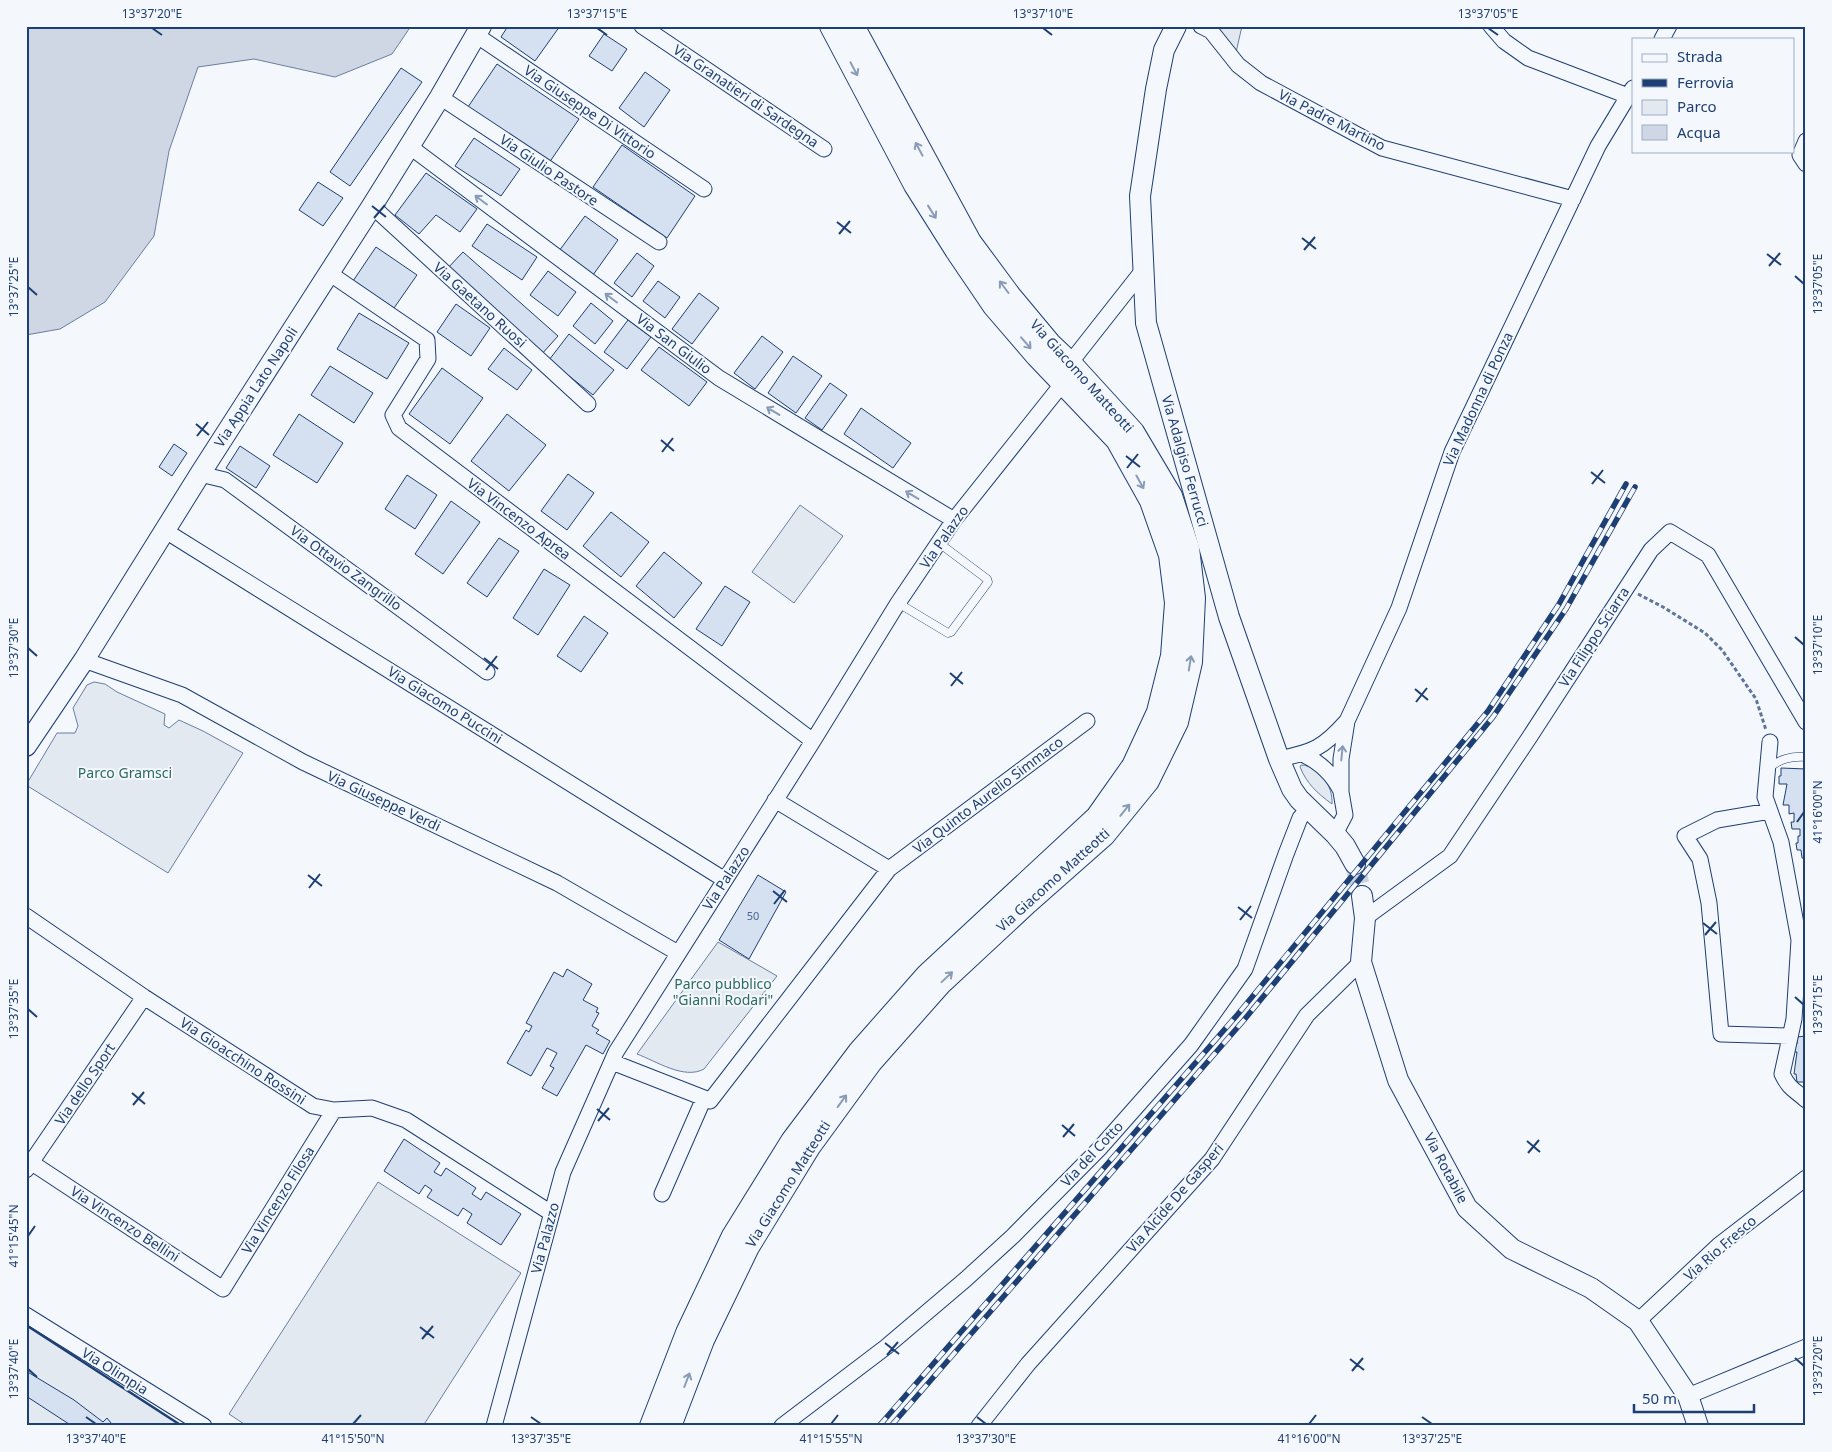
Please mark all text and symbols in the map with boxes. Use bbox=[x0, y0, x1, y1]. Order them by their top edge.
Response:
text: 13°37'20"E bbox=[122, 5, 182, 22]
text: 13°37'15"E bbox=[567, 5, 627, 22]
text: 13°37'10"E bbox=[1013, 5, 1073, 22]
text: 13°37'05"E bbox=[1458, 5, 1518, 22]
legend bbox=[1632, 38, 1794, 152]
street label: Via Granatieri di Sardegna bbox=[670, 40, 823, 151]
text: Strada bbox=[1677, 46, 1723, 66]
street label: Via Giuseppe Di Vittorio bbox=[521, 60, 660, 163]
one-way arrow bbox=[849, 62, 859, 76]
text: Ferrovia bbox=[1677, 72, 1734, 92]
street label: Via Padre Martino bbox=[1276, 84, 1389, 155]
text: Parco bbox=[1677, 96, 1717, 116]
text: Acqua bbox=[1677, 122, 1721, 142]
street label: Via Giulio Pastore bbox=[496, 129, 602, 210]
one-way arrow bbox=[914, 142, 923, 157]
one-way arrow bbox=[475, 195, 488, 206]
one-way arrow bbox=[927, 204, 937, 218]
text: 13°37'05"E bbox=[1809, 254, 1826, 314]
text: 13°37'25"E bbox=[5, 257, 22, 317]
street label: Via Gaetano Ruosi bbox=[430, 258, 531, 352]
one-way arrow bbox=[999, 280, 1009, 294]
one-way arrow bbox=[604, 293, 618, 303]
street label: Via San Giulio bbox=[633, 309, 716, 378]
street label: Via Giacomo Matteotti bbox=[1026, 315, 1138, 436]
street label: Via Appia Lato Napoli bbox=[210, 323, 302, 451]
street label: Via Madonna di Ponza bbox=[1438, 329, 1517, 469]
one-way arrow bbox=[1021, 337, 1032, 350]
street label: Via Adalgiso Ferrucci bbox=[1158, 393, 1213, 529]
one-way arrow bbox=[767, 405, 781, 415]
street label: Via Vincenzo Aprea bbox=[464, 473, 575, 564]
one-way arrow bbox=[1135, 474, 1145, 489]
one-way arrow bbox=[906, 489, 920, 499]
street label: Via Palazzo bbox=[915, 501, 972, 572]
street label: Via Ottavio Zangrillo bbox=[287, 521, 406, 615]
street label: Via Filippo Sciarra bbox=[1554, 583, 1633, 691]
text: 13°37'10"E bbox=[1809, 615, 1826, 675]
text: 13°37'30"E bbox=[5, 618, 22, 678]
one-way arrow bbox=[1185, 656, 1195, 672]
street label: Via Giacomo Puccini bbox=[384, 662, 506, 748]
street label: Via Quinto Aurelio Simmaco bbox=[909, 732, 1067, 857]
one-way arrow bbox=[1337, 745, 1347, 761]
park label: Parco Gramsci bbox=[78, 763, 172, 782]
street label: Via Giuseppe Verdi bbox=[324, 766, 444, 835]
text: 41°16'00"N bbox=[1809, 780, 1826, 844]
one-way arrow bbox=[1119, 803, 1130, 816]
street label: Via Giacomo Matteotti bbox=[992, 824, 1113, 936]
street label: Via Palazzo bbox=[698, 842, 753, 913]
house number: 50 bbox=[747, 908, 759, 923]
one-way arrow bbox=[940, 972, 953, 984]
park label: Parco pubblico "Gianni Rodari" bbox=[673, 974, 773, 1009]
text: 13°37'15"E bbox=[1809, 975, 1826, 1035]
text: 13°37'35"E bbox=[5, 979, 22, 1039]
street label: Via Gioacchino Rossini bbox=[177, 1013, 310, 1108]
street label: Via dello Sport bbox=[50, 1039, 119, 1128]
one-way arrow bbox=[837, 1094, 847, 1108]
street label: Via Giacomo Matteotti bbox=[741, 1117, 834, 1251]
street label: Via del Cotto bbox=[1056, 1117, 1127, 1191]
street label: Via Rotabile bbox=[1420, 1129, 1473, 1206]
street label: Via Alcide De Gasperi bbox=[1122, 1139, 1227, 1256]
street label: Via Vincenzo Filosa bbox=[237, 1142, 318, 1257]
street label: Via Vincenzo Bellini bbox=[67, 1181, 183, 1266]
street label: Via Palazzo bbox=[526, 1200, 563, 1276]
text: 41°15'45"N bbox=[5, 1204, 22, 1268]
street label: Via Rio Fresco bbox=[1679, 1211, 1760, 1284]
text: 13°37'20"E bbox=[1809, 1336, 1826, 1396]
text: 13°37'40"E bbox=[5, 1339, 22, 1399]
street label: Via Olimpia bbox=[78, 1343, 152, 1398]
one-way arrow bbox=[683, 1373, 692, 1388]
scale bar bbox=[1634, 1382, 1754, 1414]
text: 50 m bbox=[1642, 1388, 1677, 1408]
text: 13°37'40"E bbox=[66, 1430, 126, 1447]
text: 41°15'50"N bbox=[321, 1430, 385, 1447]
text: 13°37'35"E bbox=[511, 1430, 571, 1447]
text: 41°15'55"N bbox=[799, 1430, 863, 1447]
text: 13°37'30"E bbox=[956, 1430, 1016, 1447]
text: 41°16'00"N bbox=[1277, 1430, 1341, 1447]
text: 13°37'25"E bbox=[1402, 1430, 1462, 1447]

